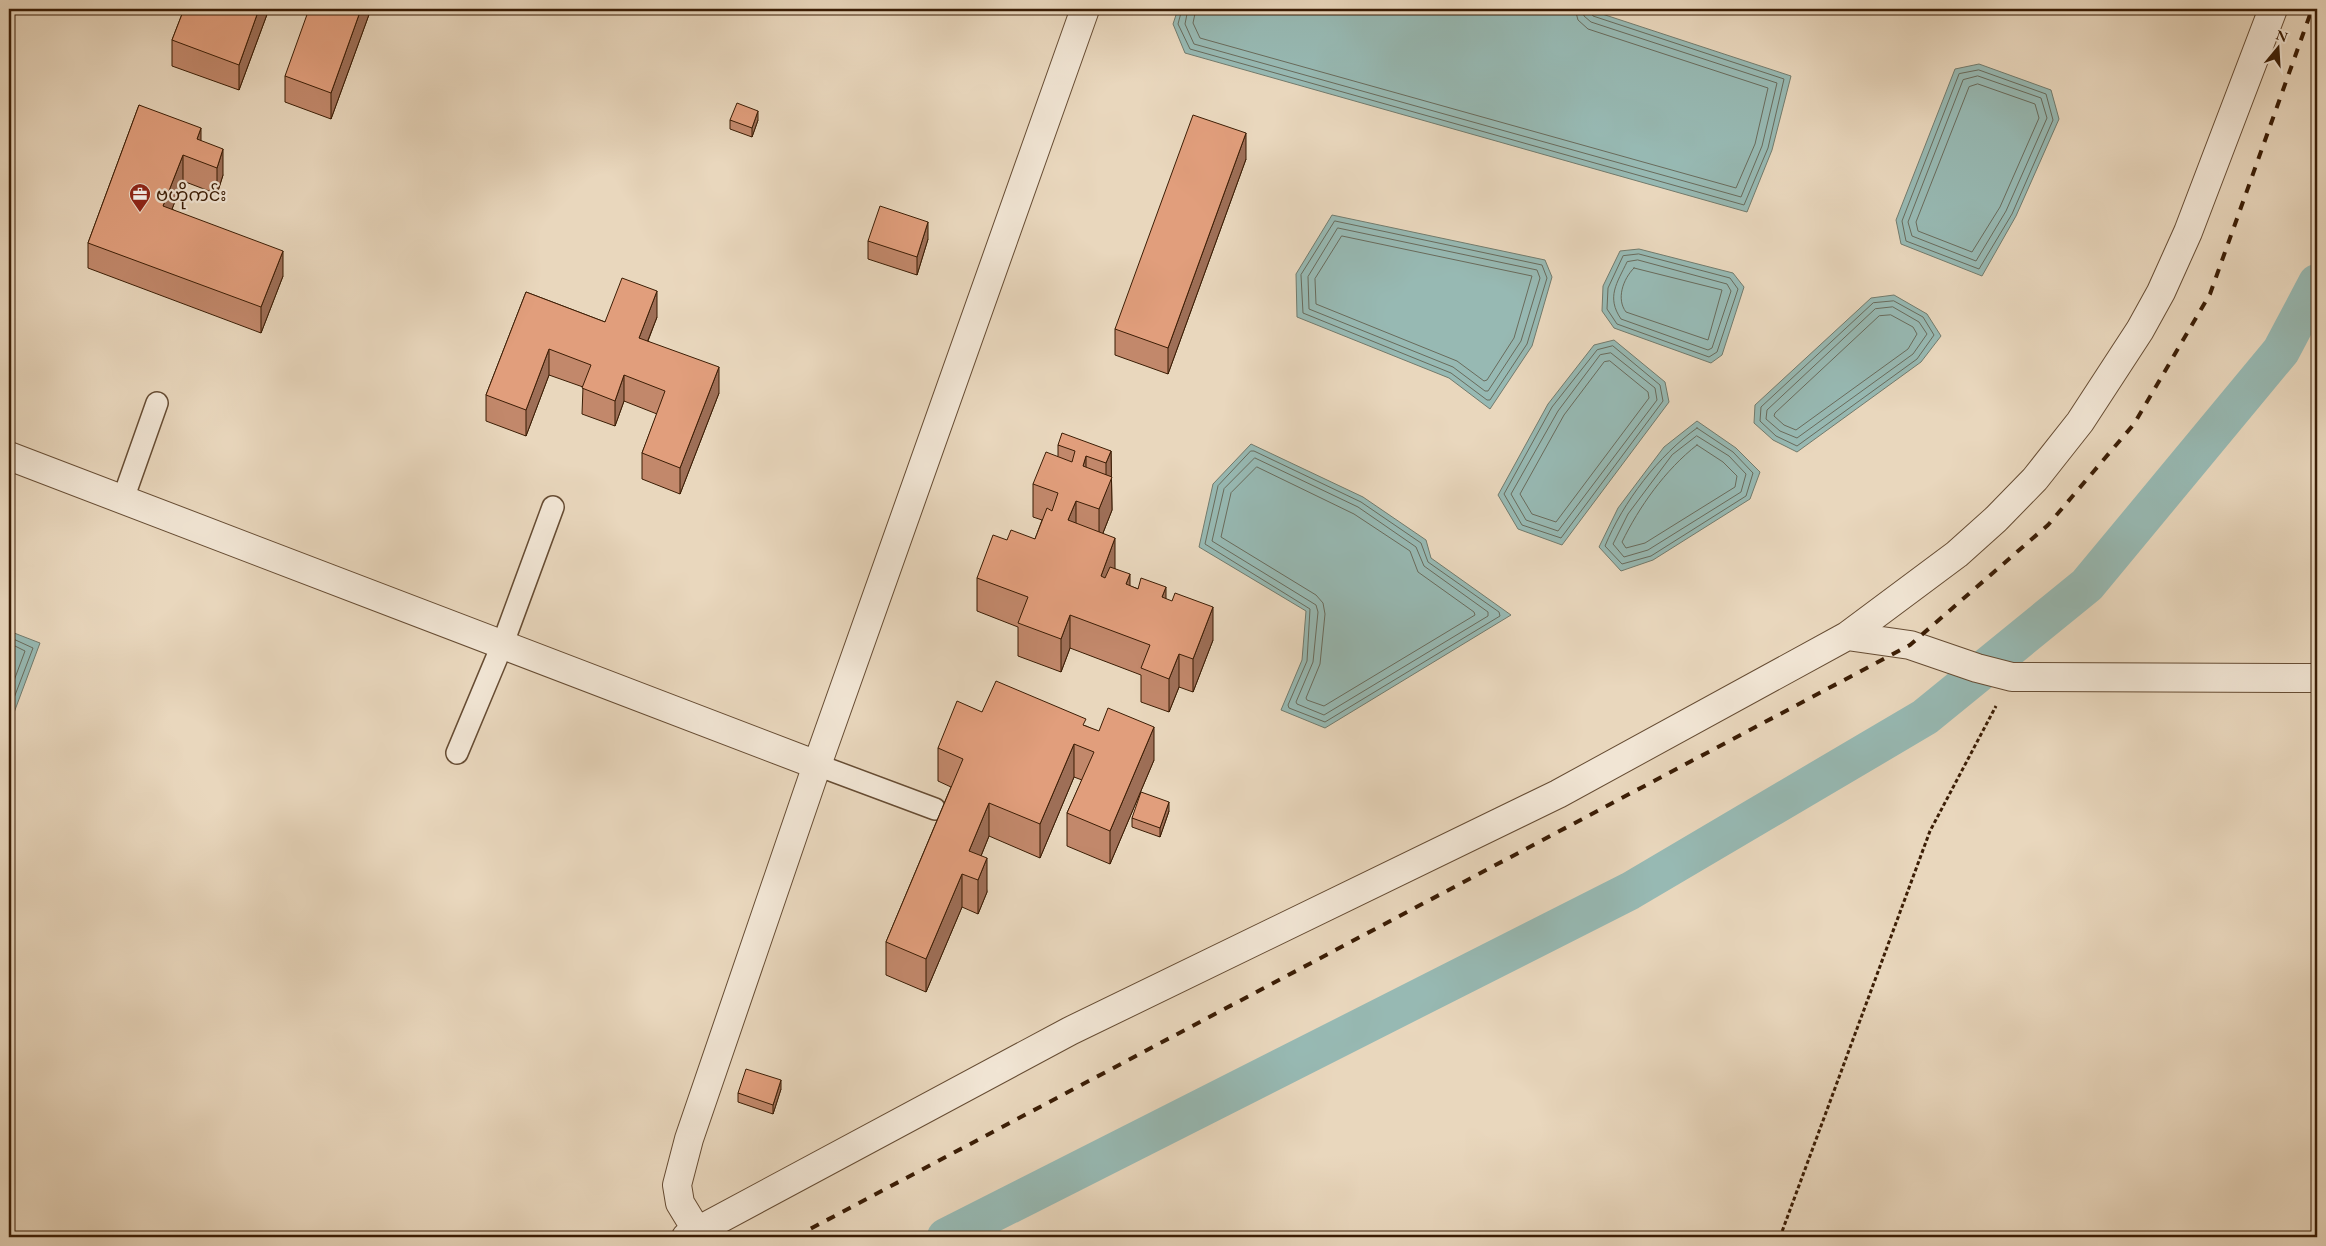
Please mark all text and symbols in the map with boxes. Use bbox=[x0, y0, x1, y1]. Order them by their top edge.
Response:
north arrow bbox=[2254, 22, 2304, 72]
text: N bbox=[2274, 25, 2291, 46]
place label: ဗဟိုကင်း bbox=[156, 181, 227, 210]
office icon: ဗဟိုကင်း bbox=[128, 182, 152, 213]

